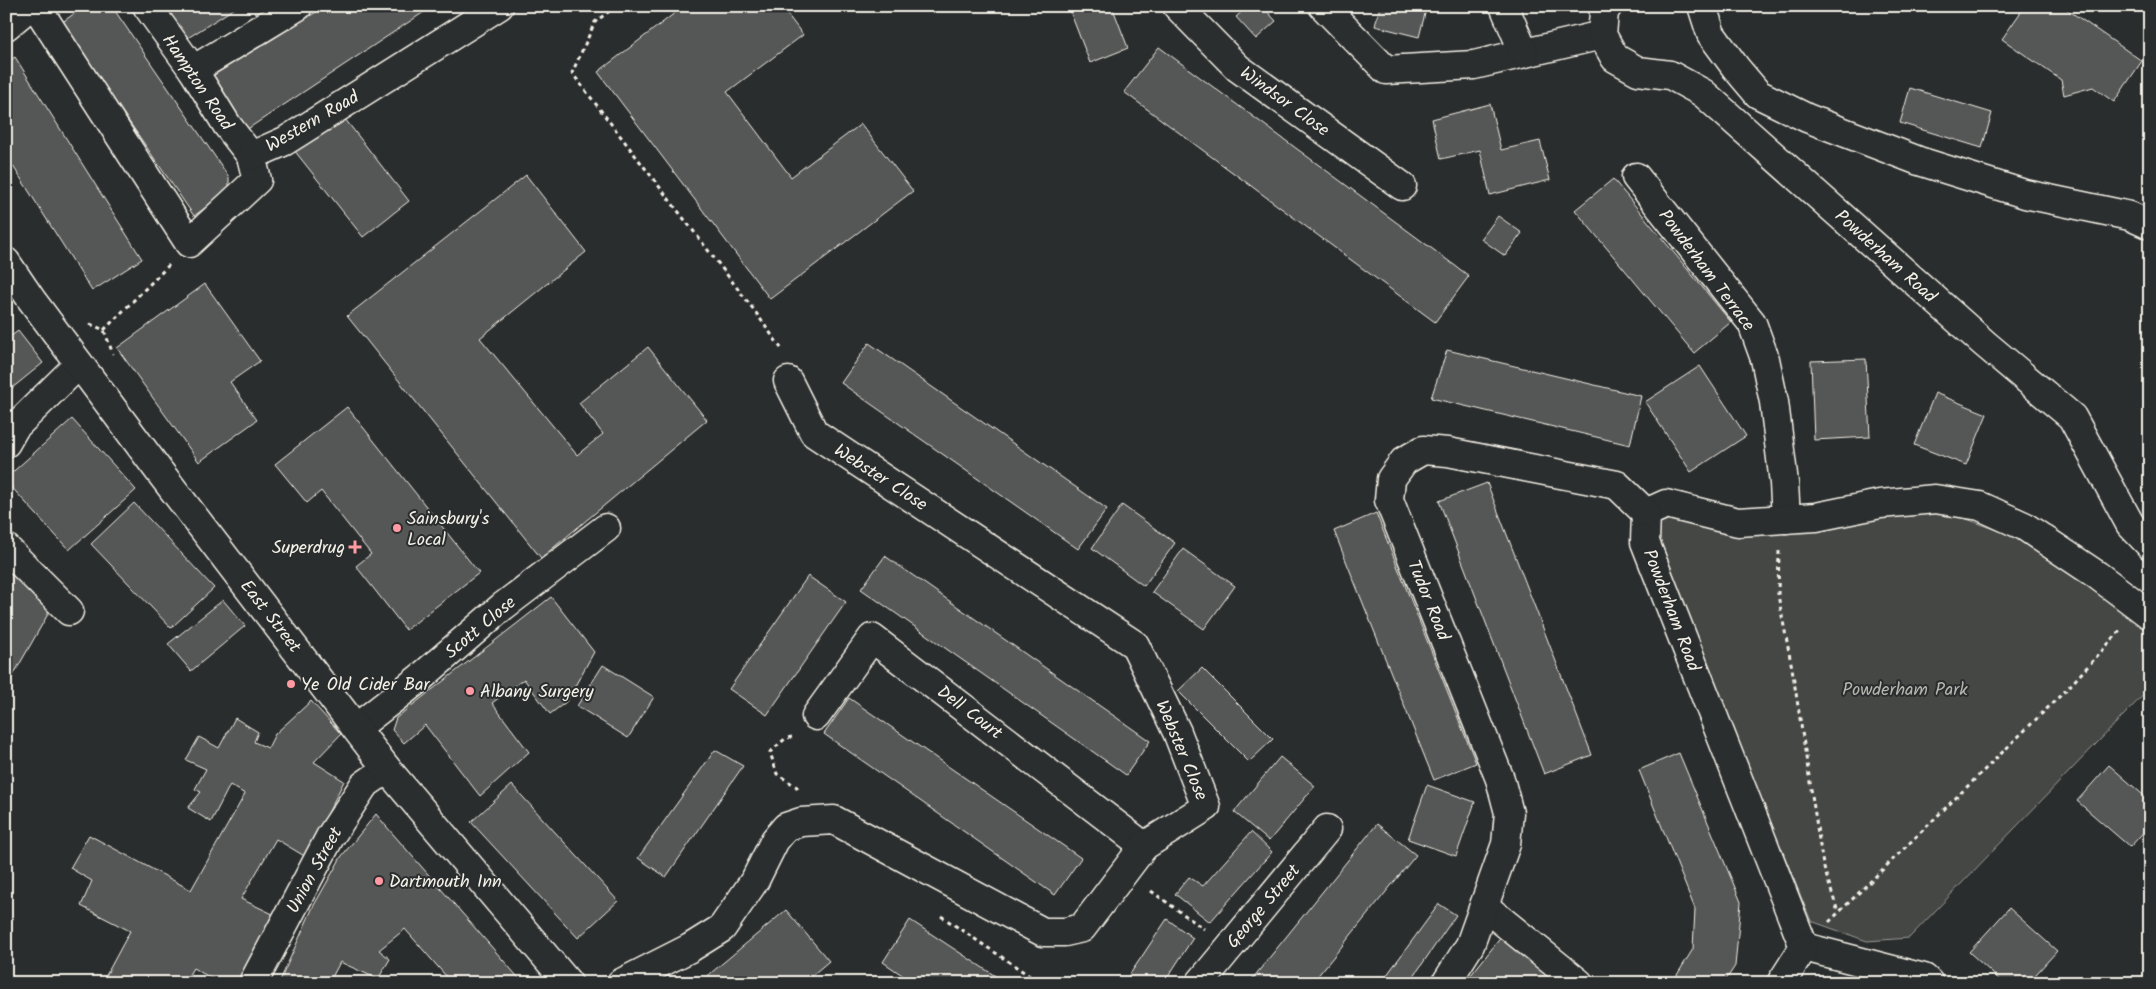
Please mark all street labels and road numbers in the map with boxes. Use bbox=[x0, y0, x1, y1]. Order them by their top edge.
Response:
street label: Hampton Road bbox=[154, 29, 241, 138]
street label: Windsor Close bbox=[1233, 60, 1335, 145]
street label: Western Road bbox=[261, 83, 366, 161]
street label: Powderham Road bbox=[1827, 203, 1943, 312]
street label: Powderham Terrace bbox=[1650, 204, 1762, 338]
street label: Webster Close bbox=[828, 437, 933, 519]
street label: Powderham Road bbox=[1634, 545, 1708, 677]
street label: Tudor Road bbox=[1398, 556, 1457, 646]
street label: East Street bbox=[232, 574, 308, 661]
street label: Scott Close bbox=[439, 589, 523, 667]
street label: Dell Court bbox=[930, 679, 1009, 748]
street label: Webster Close bbox=[1146, 696, 1215, 805]
street label: Union Street bbox=[280, 821, 352, 919]
street label: George Street bbox=[1220, 858, 1309, 956]

